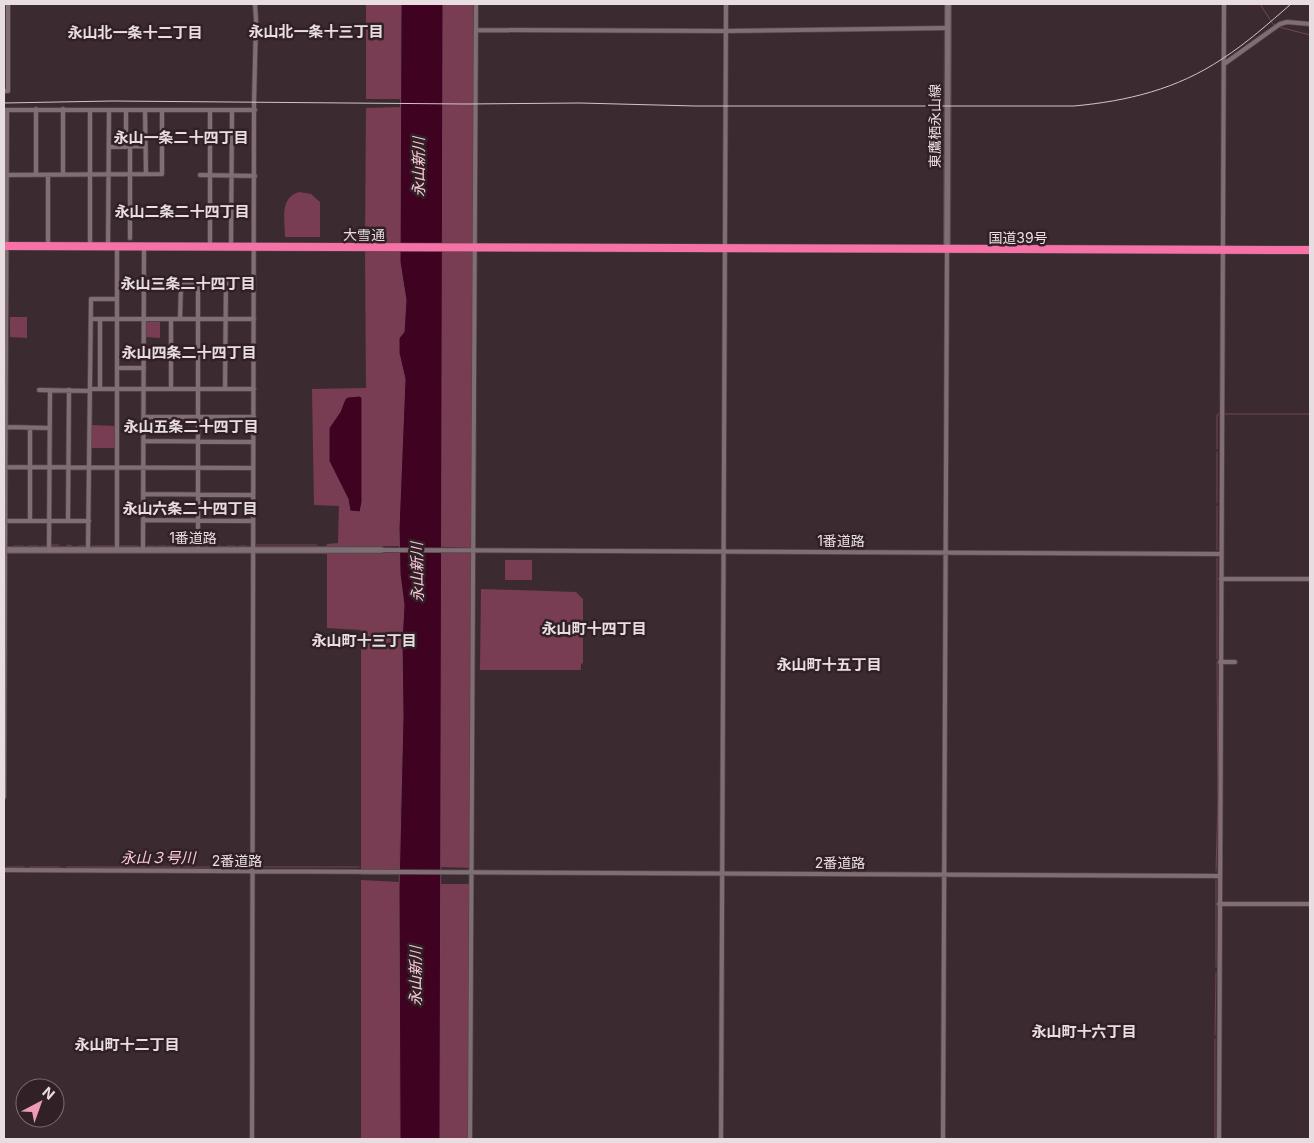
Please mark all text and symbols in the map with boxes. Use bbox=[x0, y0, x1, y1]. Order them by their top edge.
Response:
district label: 永山北一条十三丁目 bbox=[248, 22, 384, 41]
district label: 永山北一条十二丁目 bbox=[67, 23, 203, 42]
street label: 東鷹栖永山線 bbox=[926, 84, 943, 168]
district label: 永山一条二十四丁目 bbox=[113, 128, 249, 147]
water label: 永山新川 bbox=[409, 135, 428, 197]
district label: 永山二条二十四丁目 bbox=[114, 202, 250, 221]
street label: 大雪通 bbox=[343, 226, 385, 243]
street label: 国道39号 bbox=[988, 229, 1048, 246]
district label: 永山三条二十四丁目 bbox=[120, 274, 256, 293]
district label: 永山四条二十四丁目 bbox=[121, 343, 257, 362]
district label: 永山五条二十四丁目 bbox=[123, 417, 259, 436]
district label: 永山六条二十四丁目 bbox=[122, 499, 258, 518]
street label: 1番道路 bbox=[169, 529, 217, 546]
street label: 1番道路 bbox=[817, 532, 865, 549]
water label: 永山新川 bbox=[407, 540, 427, 602]
district label: 永山町十四丁目 bbox=[541, 619, 647, 638]
district label: 永山町十三丁目 bbox=[311, 631, 417, 650]
district label: 永山町十五丁目 bbox=[776, 655, 882, 674]
water label: 永山３号川 bbox=[120, 848, 197, 867]
street label: 2番道路 bbox=[212, 852, 262, 869]
street label: 2番道路 bbox=[815, 854, 865, 871]
water label: 永山新川 bbox=[406, 944, 425, 1006]
district label: 永山町十六丁目 bbox=[1031, 1022, 1137, 1041]
district label: 永山町十二丁目 bbox=[74, 1035, 180, 1054]
north arrow bbox=[15, 1078, 65, 1128]
text: N bbox=[39, 1083, 58, 1103]

